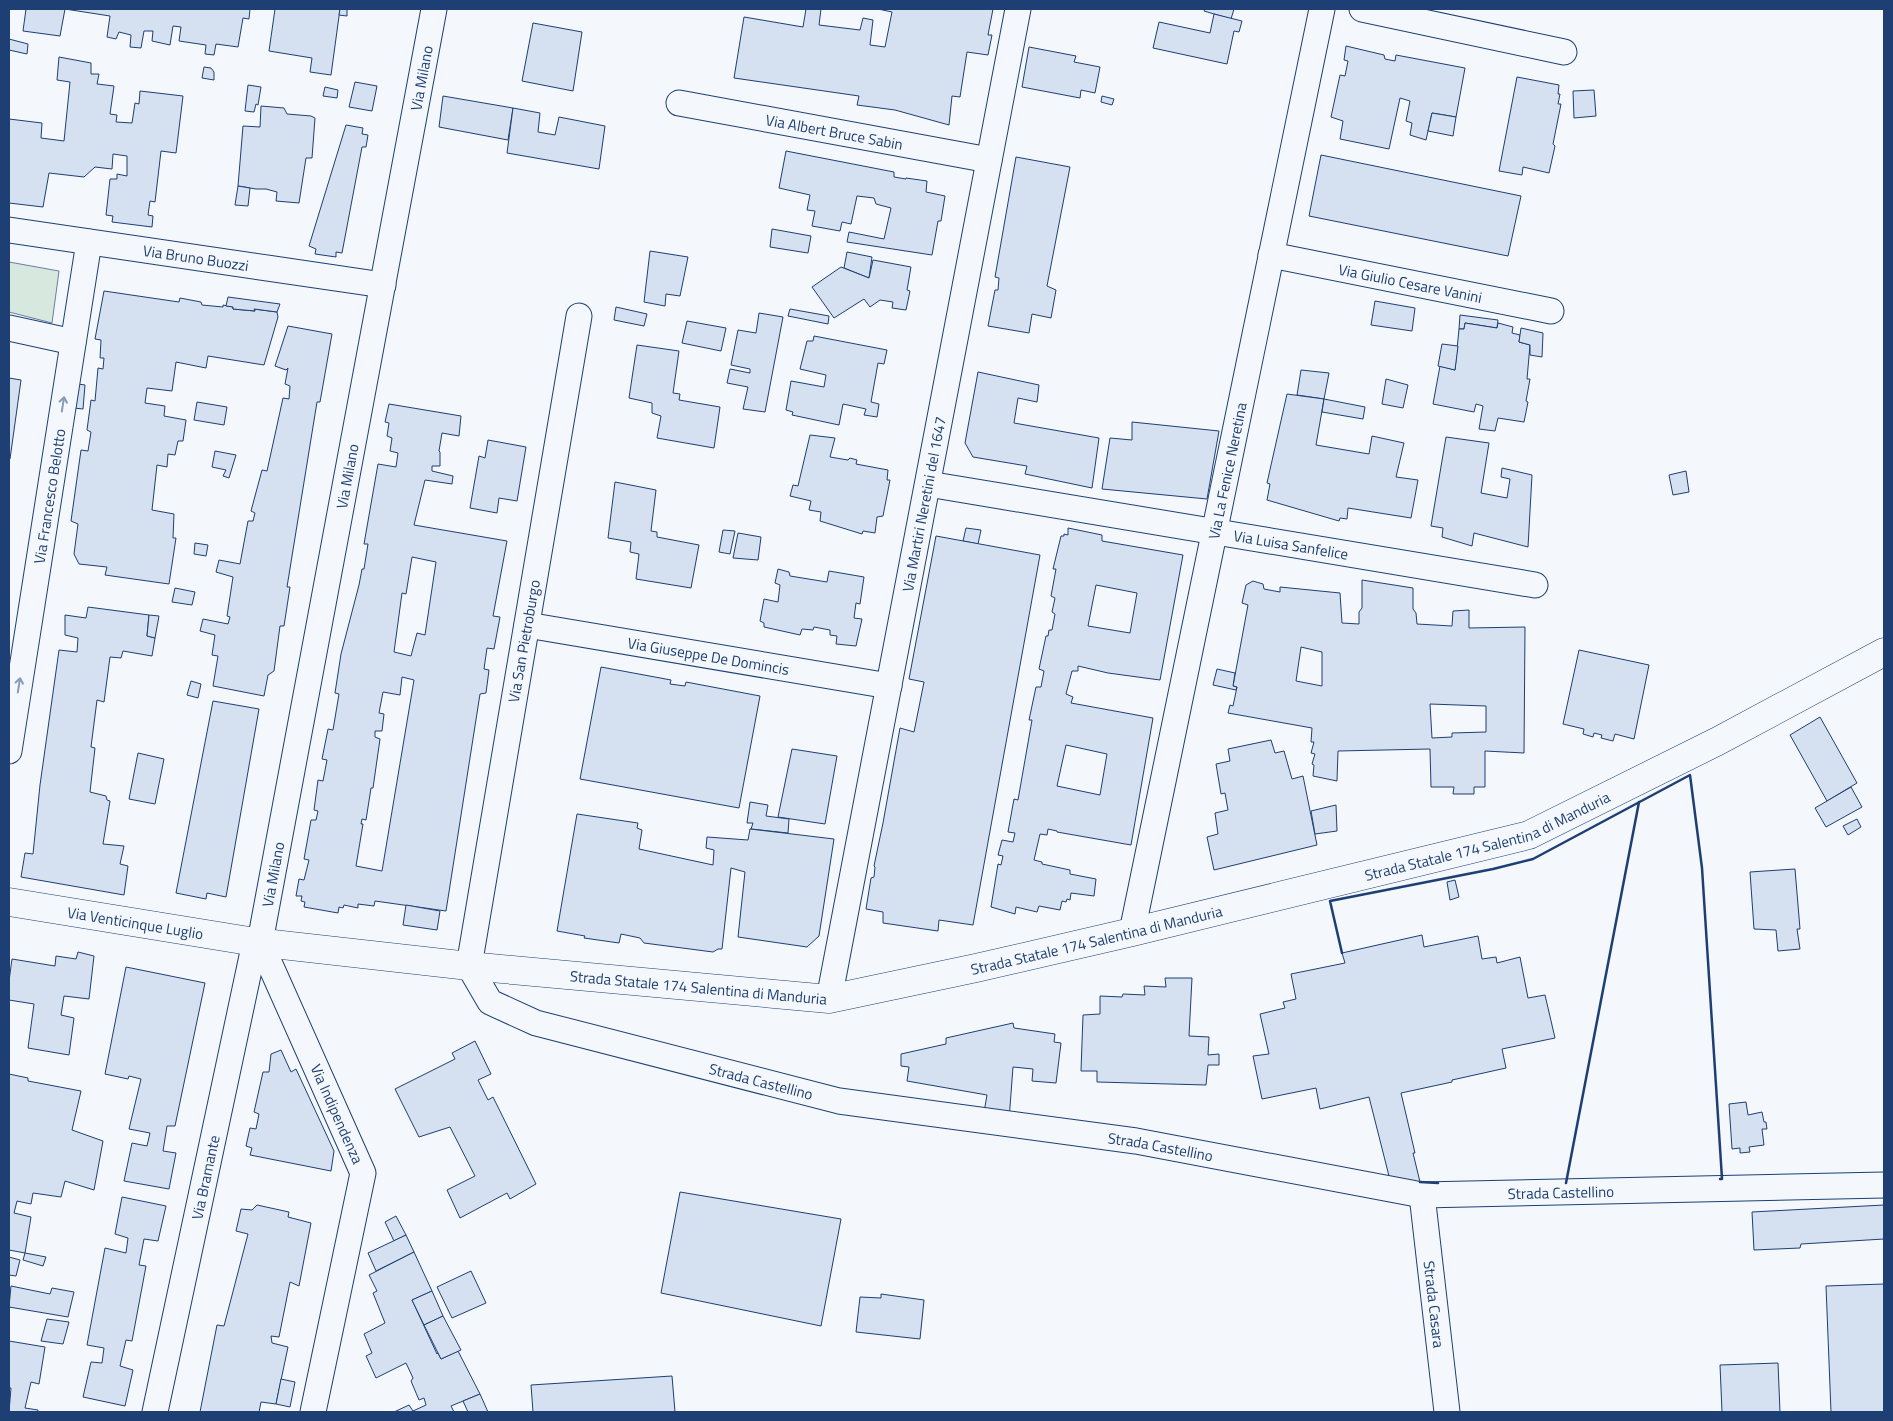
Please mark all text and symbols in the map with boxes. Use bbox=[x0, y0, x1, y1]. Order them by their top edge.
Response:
street label: Via Milano bbox=[404, 43, 438, 112]
street label: Via Albert Bruce Sabin bbox=[764, 108, 905, 155]
street label: Via Bruno Buozzi bbox=[142, 238, 250, 277]
street label: Via Giulio Cesare Vanini bbox=[1336, 257, 1484, 308]
one-way arrow bbox=[58, 396, 68, 412]
street label: Via La Fenice Neretina bbox=[1202, 400, 1252, 541]
street label: Via Martiri Neretini del 1647 bbox=[896, 414, 951, 593]
street label: Via Francesco Belotto bbox=[27, 427, 71, 565]
street label: Via Milano bbox=[330, 442, 364, 511]
street label: Via Luisa Sanfelice bbox=[1232, 524, 1350, 565]
street label: Via San Pietroburgo bbox=[502, 578, 546, 704]
street label: Via Giuseppe De Domincis bbox=[626, 631, 791, 681]
one-way arrow bbox=[14, 678, 24, 694]
street label: Strada Statale 174 Salentina di Manduria bbox=[1362, 785, 1614, 886]
street label: Via Milano bbox=[255, 840, 290, 909]
street label: Strada Statale 174 Salentina di Manduria bbox=[968, 899, 1225, 980]
street label: Via Venticinque Luglio bbox=[66, 900, 205, 945]
street label: Strada Statale 174 Salentina di Manduria bbox=[569, 964, 828, 1010]
street label: Strada Castellino bbox=[707, 1057, 816, 1105]
street label: Via Indipendenza bbox=[305, 1060, 370, 1168]
street label: Strada Castellino bbox=[1106, 1126, 1215, 1167]
street label: Via Bramante bbox=[185, 1133, 225, 1222]
street label: Strada Castellino bbox=[1507, 1179, 1614, 1205]
street label: Strada Casara bbox=[1418, 1259, 1451, 1350]

